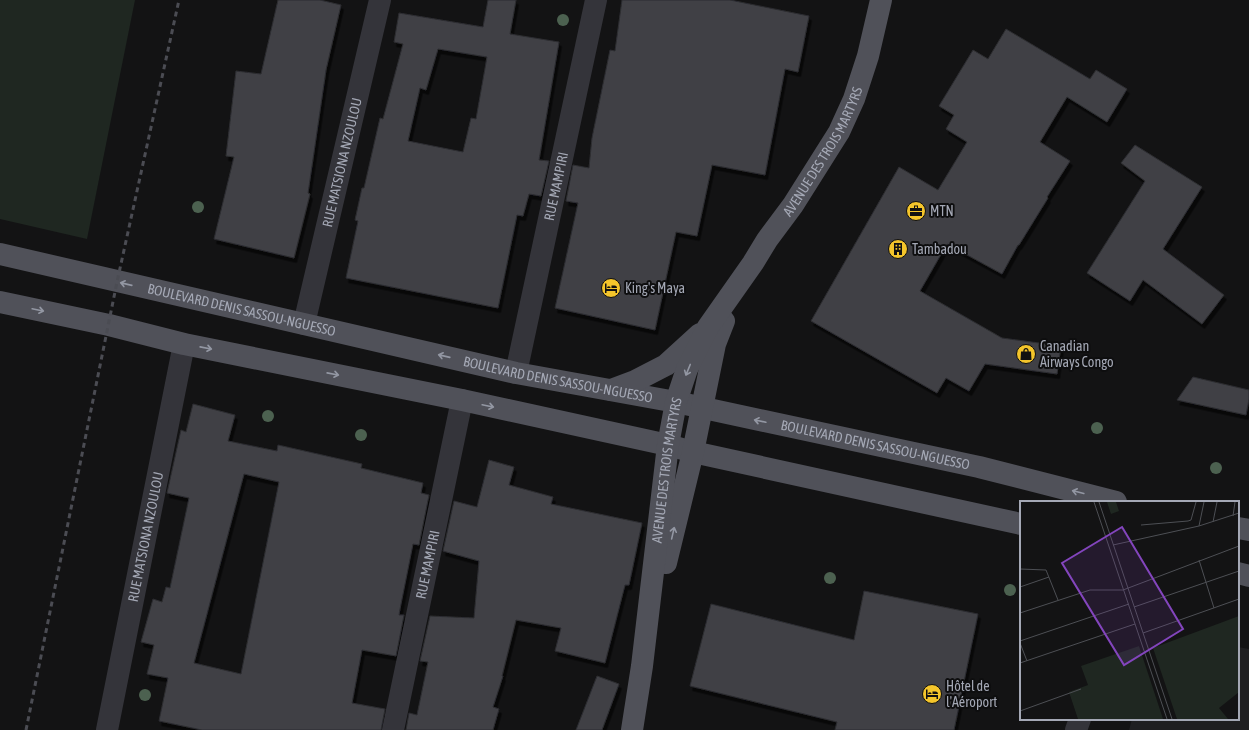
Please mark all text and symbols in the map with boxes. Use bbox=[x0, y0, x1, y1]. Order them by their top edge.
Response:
street label: AVENUE DES TROIS MARTYRS bbox=[780, 85, 865, 219]
street label: RUE MATSIONA NZOULOU bbox=[319, 96, 365, 229]
street label: RUE MAMPIRI bbox=[541, 150, 571, 222]
office icon: MTN bbox=[905, 200, 927, 222]
place label: MTN bbox=[930, 203, 954, 219]
building icon: Tambadou bbox=[887, 238, 909, 260]
place label: Tambadou bbox=[912, 241, 967, 257]
hotel icon: King's Maya bbox=[600, 277, 622, 299]
one-way arrow bbox=[120, 279, 133, 287]
street label: BOULEVARD DENIS SASSOU-NGUESSO bbox=[146, 280, 337, 339]
place label: King's Maya bbox=[625, 280, 685, 296]
one-way arrow bbox=[31, 306, 44, 314]
place label: Canadian Airways Congo bbox=[1040, 338, 1114, 370]
shop icon: Canadian Airways Congo bbox=[1015, 343, 1037, 365]
one-way arrow bbox=[199, 345, 212, 353]
one-way arrow bbox=[438, 352, 451, 360]
street label: BOULEVARD DENIS SASSOU-NGUESSO bbox=[462, 353, 654, 406]
one-way arrow bbox=[683, 364, 691, 376]
one-way arrow bbox=[326, 370, 339, 378]
street label: AVENUE DES TROIS MARTYRS bbox=[649, 395, 685, 544]
one-way arrow bbox=[481, 402, 494, 410]
one-way arrow bbox=[754, 417, 767, 425]
street label: BOULEVARD DENIS SASSOU-NGUESSO bbox=[779, 417, 971, 473]
street label: RUE MATSIONA NZOULOU bbox=[125, 470, 166, 603]
one-way arrow bbox=[1072, 488, 1085, 496]
inset map bbox=[1020, 501, 1239, 720]
one-way arrow bbox=[670, 526, 678, 539]
street label: RUE MAMPIRI bbox=[413, 529, 443, 600]
place label: Hôtel de l'Aéroport bbox=[946, 678, 997, 710]
hotel icon: Hôtel de l'Aéroport bbox=[921, 683, 943, 705]

